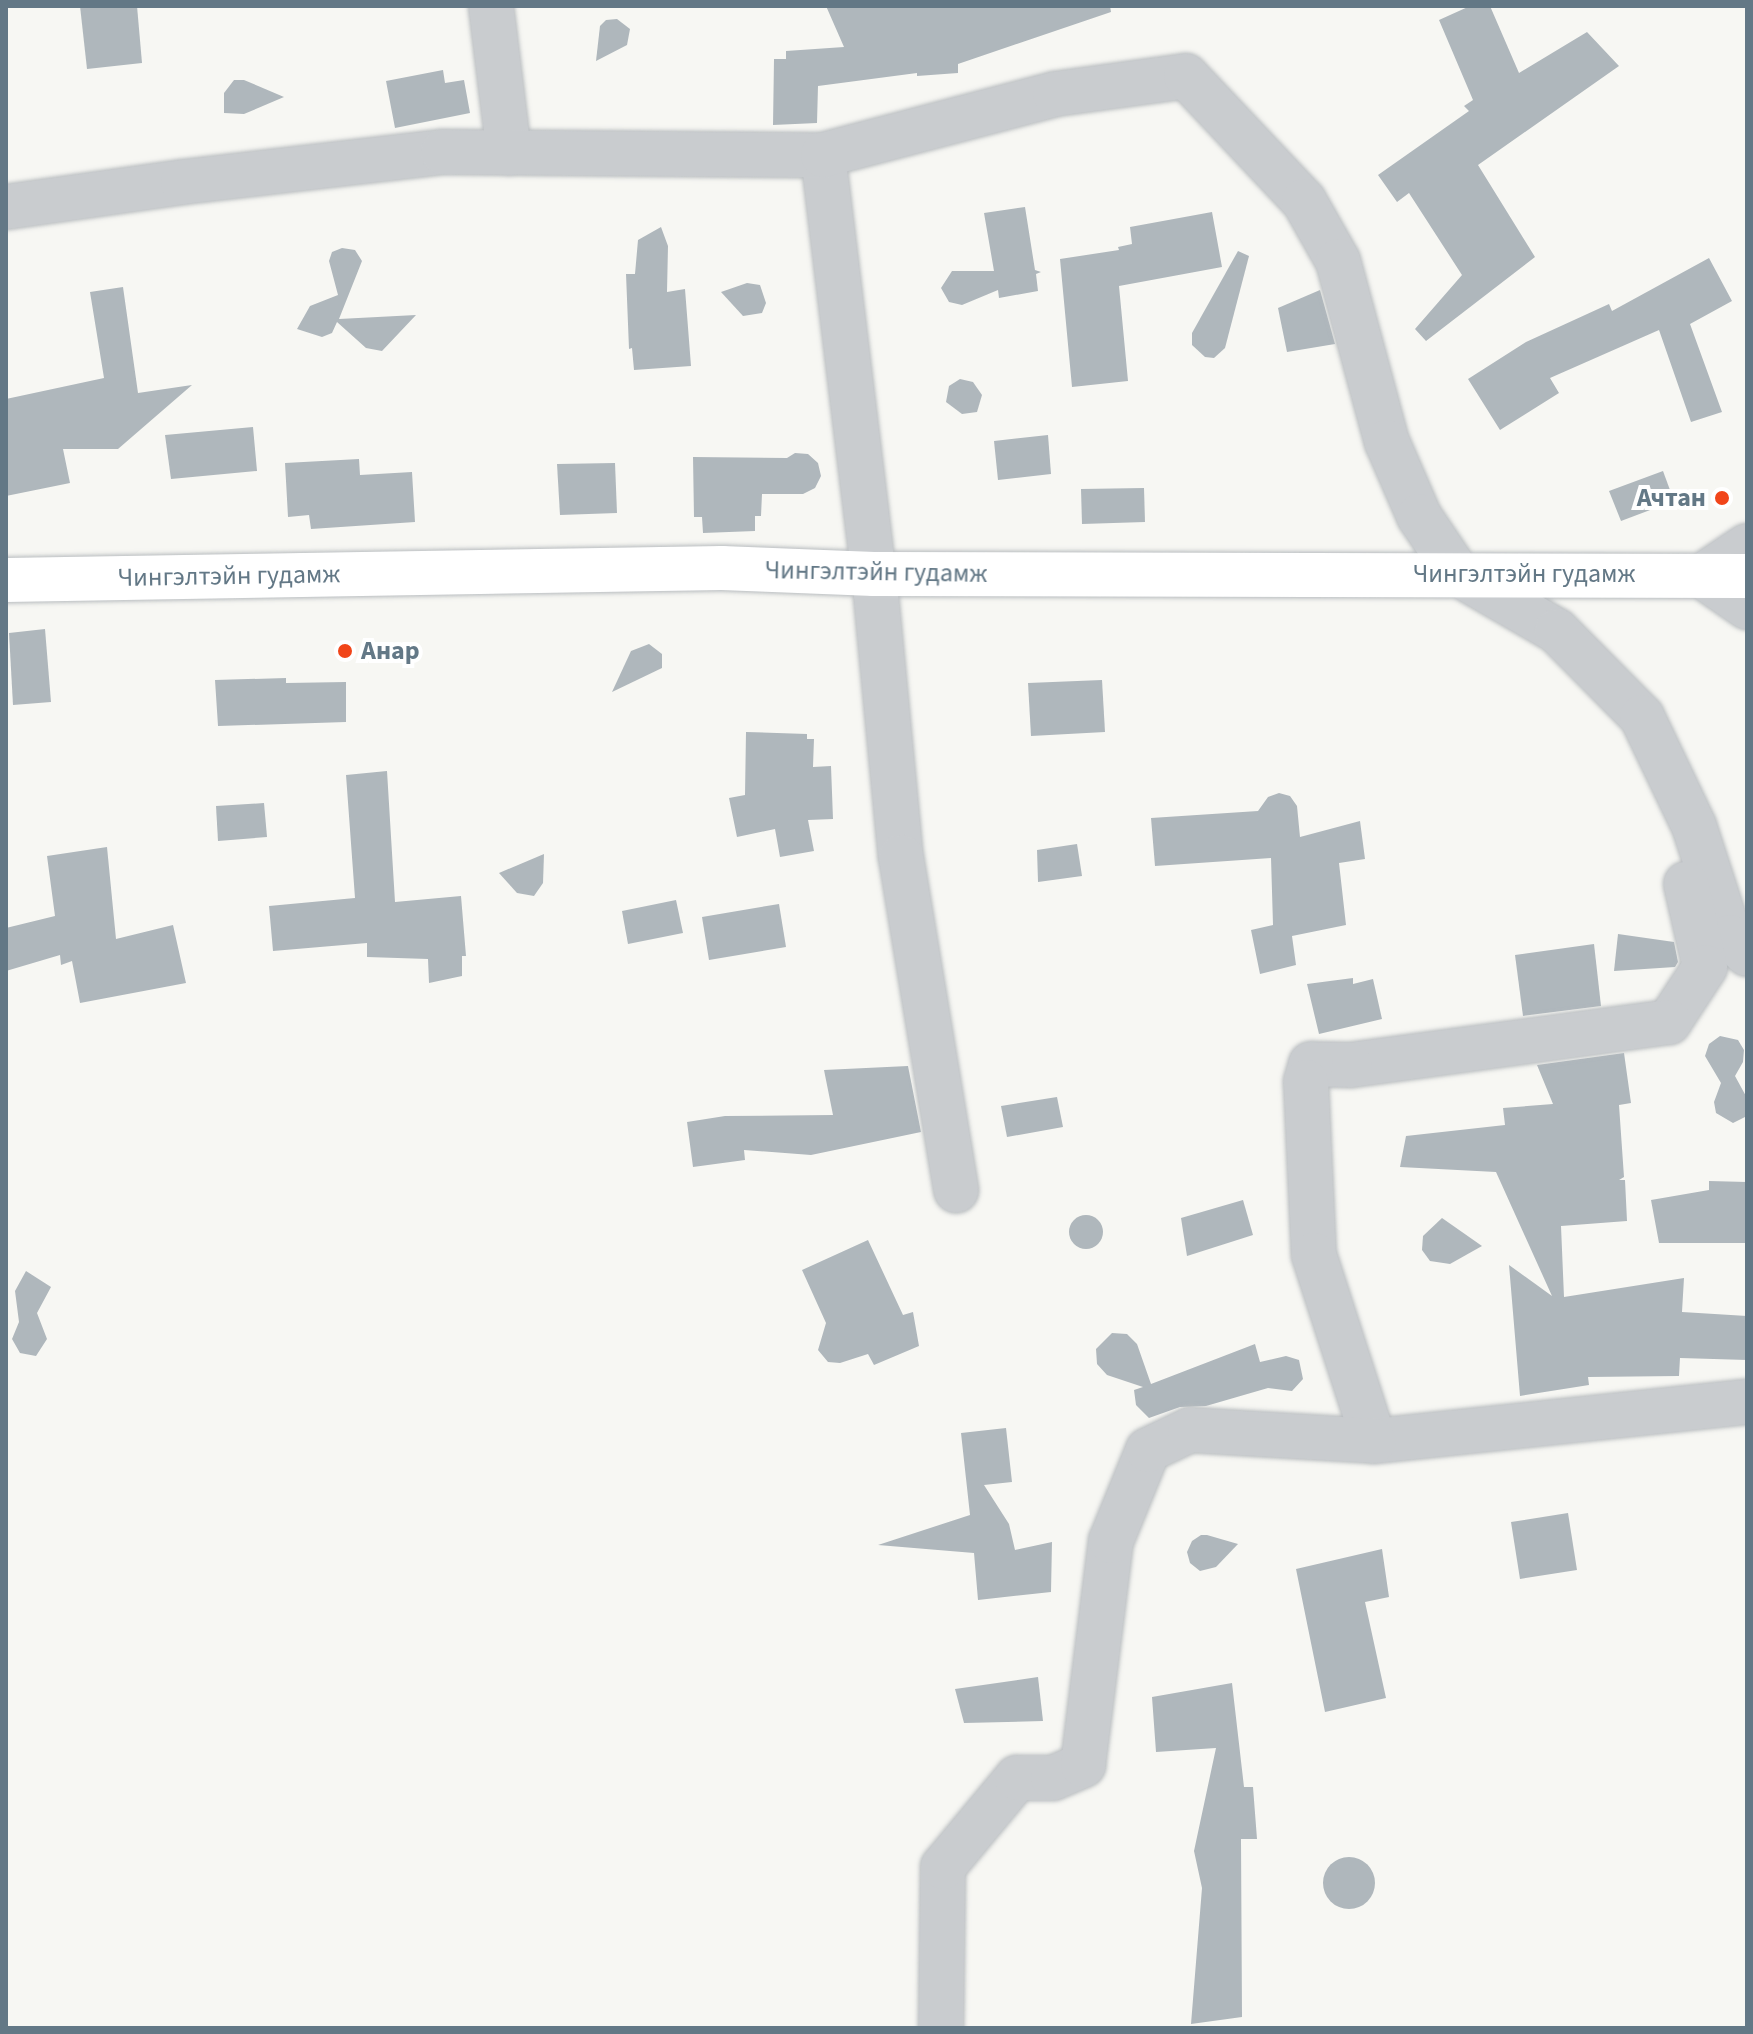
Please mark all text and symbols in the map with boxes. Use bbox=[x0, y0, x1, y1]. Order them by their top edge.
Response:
place label: Ачтан bbox=[1637, 482, 1706, 514]
marker: Ачтан bbox=[1713, 489, 1731, 507]
street label: Чингэлтэйн гудамж bbox=[764, 554, 988, 590]
street label: Чингэлтэйн гудамж bbox=[117, 558, 341, 594]
street label: Чингэлтэйн гудамж bbox=[1413, 558, 1635, 590]
place label: Анар bbox=[361, 635, 420, 667]
marker: Анар bbox=[336, 642, 354, 660]

